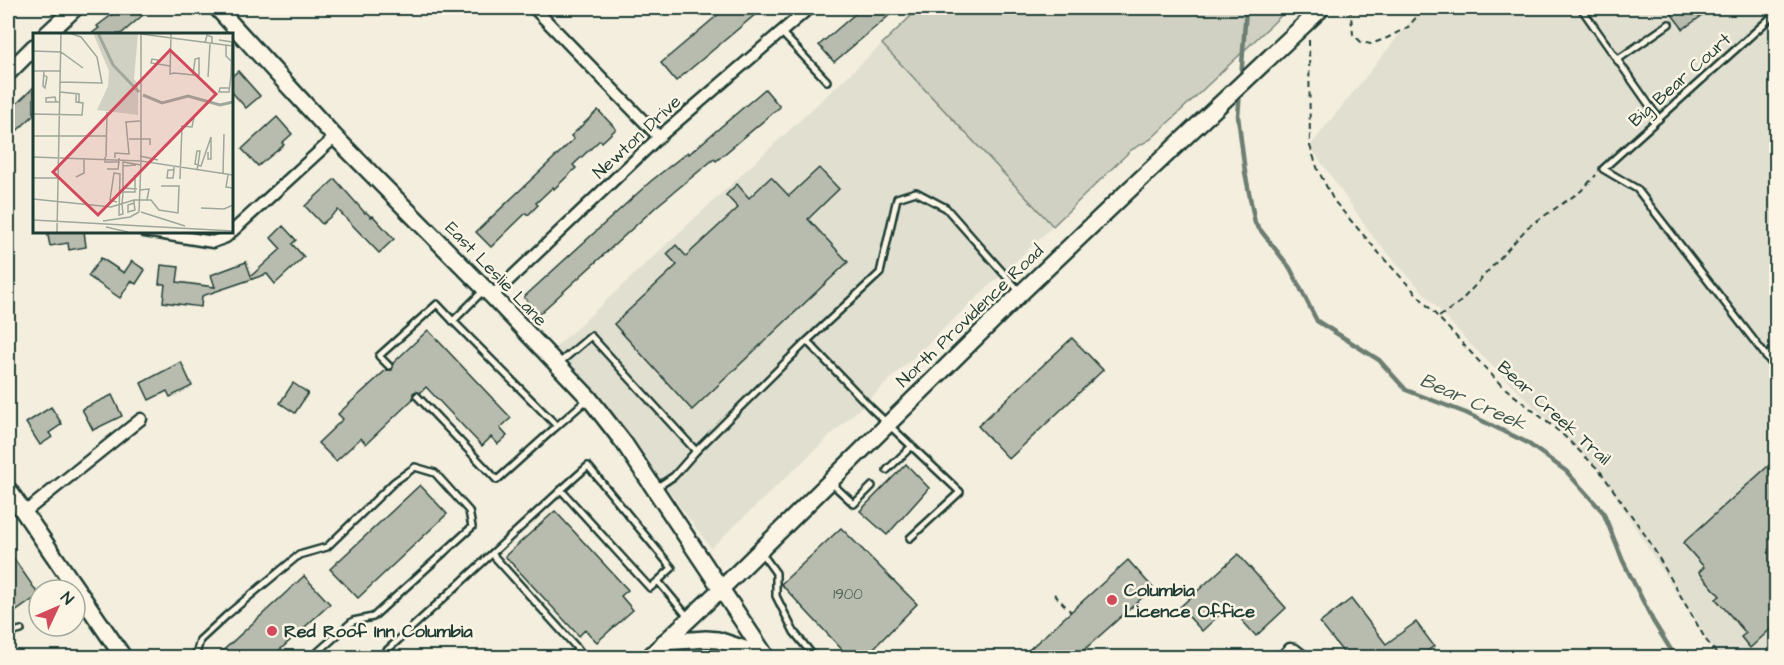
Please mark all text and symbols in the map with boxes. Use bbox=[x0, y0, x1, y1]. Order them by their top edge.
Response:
street label: Big Bear Court bbox=[1623, 27, 1738, 134]
inset map bbox=[33, 33, 232, 232]
street label: Newton Drive bbox=[587, 89, 687, 185]
street label: East Leslie Lane bbox=[439, 216, 553, 332]
street label: North Providence Road bbox=[891, 239, 1049, 393]
street label: Bear Creek Trail bbox=[1492, 355, 1616, 471]
water label: Bear Creek bbox=[1416, 366, 1531, 438]
north arrow bbox=[27, 578, 87, 638]
place label: Columbia Licence Office bbox=[1124, 578, 1255, 624]
house number: 1900 bbox=[833, 584, 863, 605]
text: N bbox=[56, 587, 78, 610]
marker: Columbia Licence Office bbox=[1105, 593, 1119, 607]
place label: Red Roof Inn Columbia bbox=[284, 619, 474, 644]
marker: Red Roof Inn Columbia bbox=[265, 624, 279, 638]

